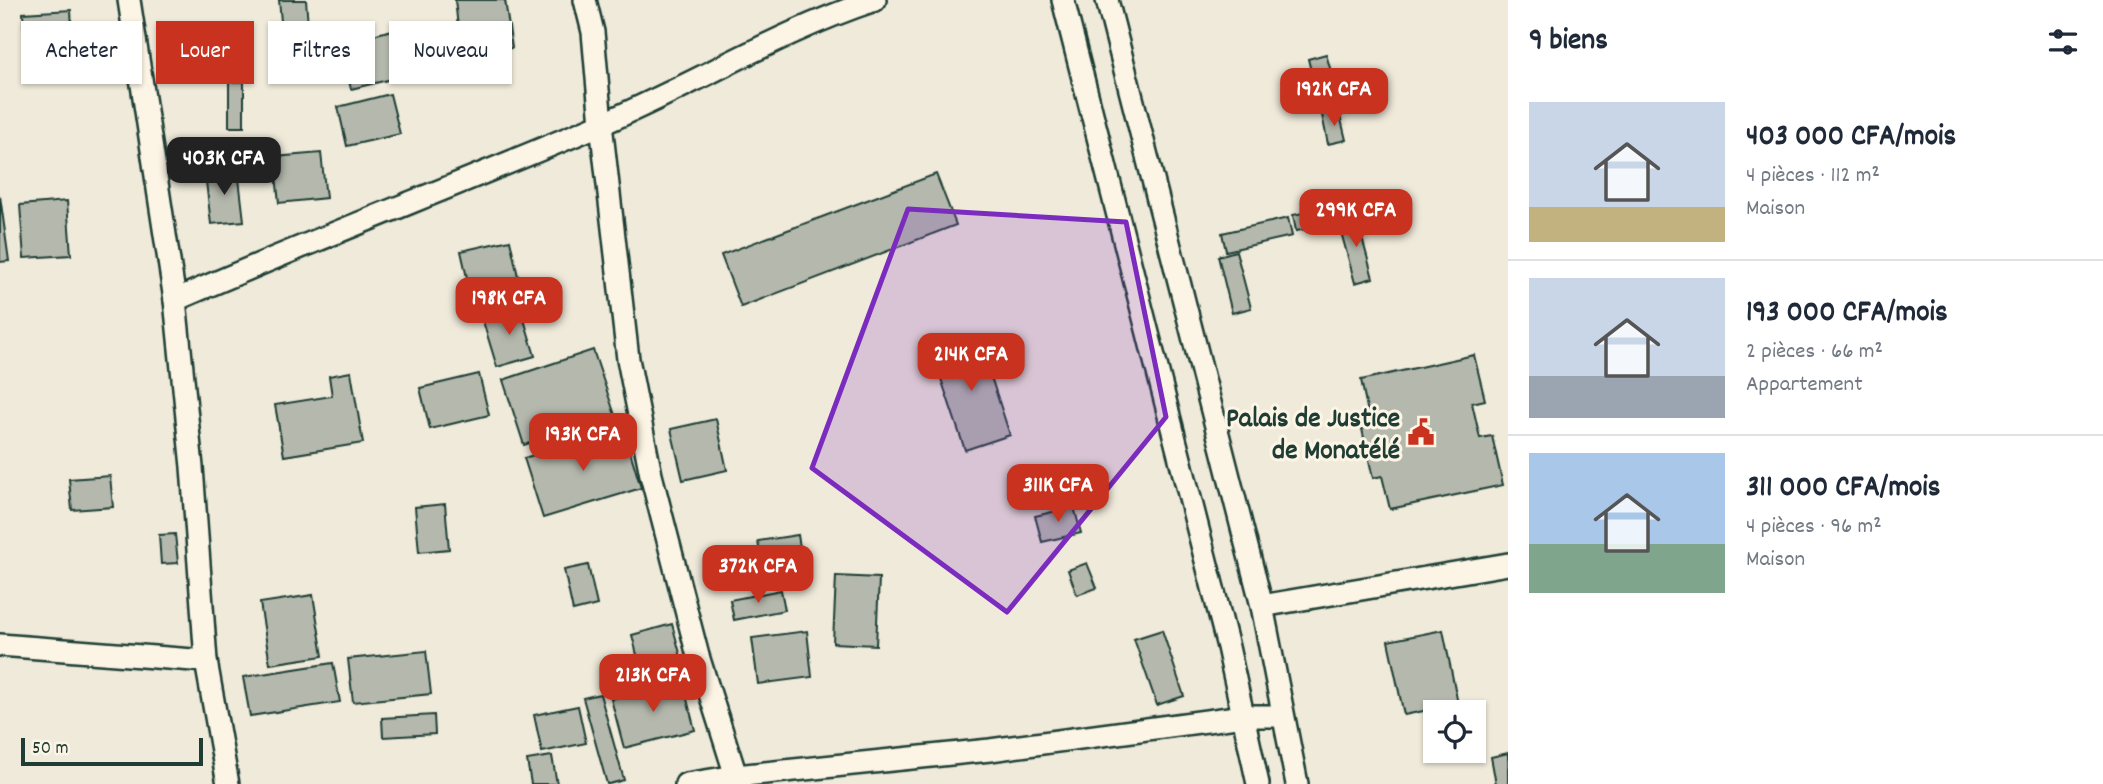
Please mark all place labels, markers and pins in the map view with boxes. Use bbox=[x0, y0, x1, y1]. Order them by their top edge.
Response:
pin: 192K CFA bbox=[1262, 68, 1406, 128]
pin: 403K CFA bbox=[152, 138, 296, 197]
pin: 299K CFA bbox=[1284, 190, 1428, 249]
pin: 198K CFA bbox=[437, 278, 581, 337]
pin: 214K CFA bbox=[899, 334, 1043, 393]
place label: Palais de Justice de Monatélé bbox=[1226, 401, 1400, 473]
pin: 193K CFA bbox=[511, 414, 655, 473]
public building icon: Palais de Justice de Monatélé bbox=[1406, 417, 1436, 447]
pin: 311K CFA bbox=[986, 464, 1130, 524]
pin: 372K CFA bbox=[686, 546, 830, 605]
pin: 213K CFA bbox=[581, 654, 725, 714]

